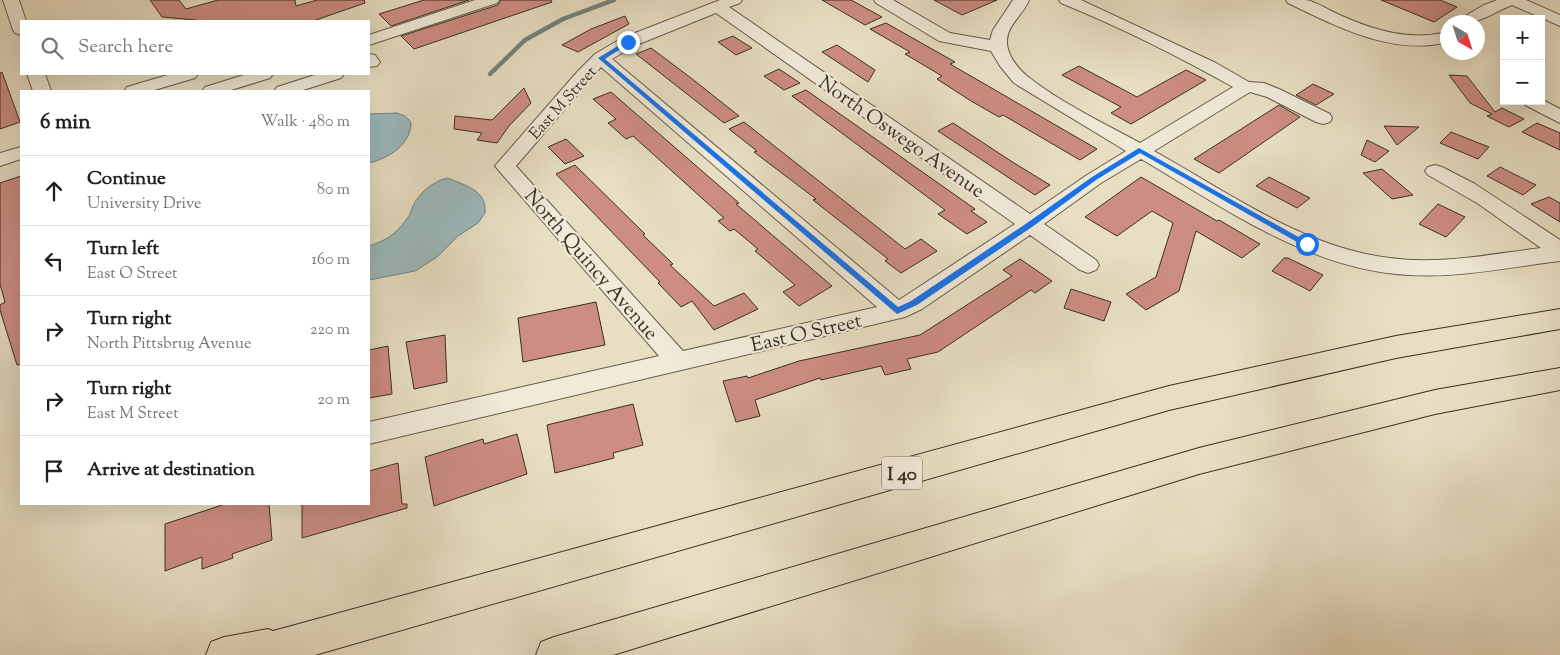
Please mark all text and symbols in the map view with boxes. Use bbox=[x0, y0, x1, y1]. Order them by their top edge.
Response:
north arrow bbox=[1440, 15, 1485, 60]
map controls bbox=[1500, 15, 1545, 105]
button: + bbox=[1500, 15, 1545, 60]
search box bbox=[20, 20, 370, 75]
route end bbox=[617, 31, 640, 54]
icon: search bbox=[38, 34, 66, 62]
text: Search here bbox=[78, 34, 173, 61]
button: − bbox=[1500, 60, 1545, 105]
street label: East M Street bbox=[525, 62, 603, 145]
street label: North Oswego Avenue bbox=[811, 70, 990, 206]
text: 6 min bbox=[40, 108, 91, 138]
text: Walk · 480 m bbox=[260, 111, 350, 134]
text: Continue bbox=[87, 166, 166, 193]
icon: ahead bbox=[40, 177, 68, 205]
text: 80 m bbox=[317, 179, 350, 202]
street label: North Quincy Avenue bbox=[516, 184, 664, 348]
text: University Drive bbox=[87, 193, 201, 216]
route start bbox=[1296, 233, 1319, 256]
text: Turn left bbox=[87, 236, 159, 263]
icon: left bbox=[40, 247, 68, 275]
text: 160 m bbox=[312, 249, 350, 272]
text: East O Street bbox=[87, 263, 178, 286]
text: Turn right bbox=[87, 306, 171, 333]
street label: East O Street bbox=[748, 308, 865, 361]
icon: right bbox=[40, 317, 68, 345]
text: 220 m bbox=[310, 319, 350, 342]
text: North Pittsbrug Avenue bbox=[87, 333, 252, 356]
text: Turn right bbox=[87, 376, 171, 403]
icon: right bbox=[40, 387, 68, 415]
text: 20 m bbox=[317, 389, 350, 412]
text: East M Street bbox=[87, 403, 179, 426]
road number: I 40 bbox=[882, 456, 922, 489]
icon: arrive bbox=[40, 457, 68, 485]
text: Arrive at destination bbox=[87, 457, 255, 484]

